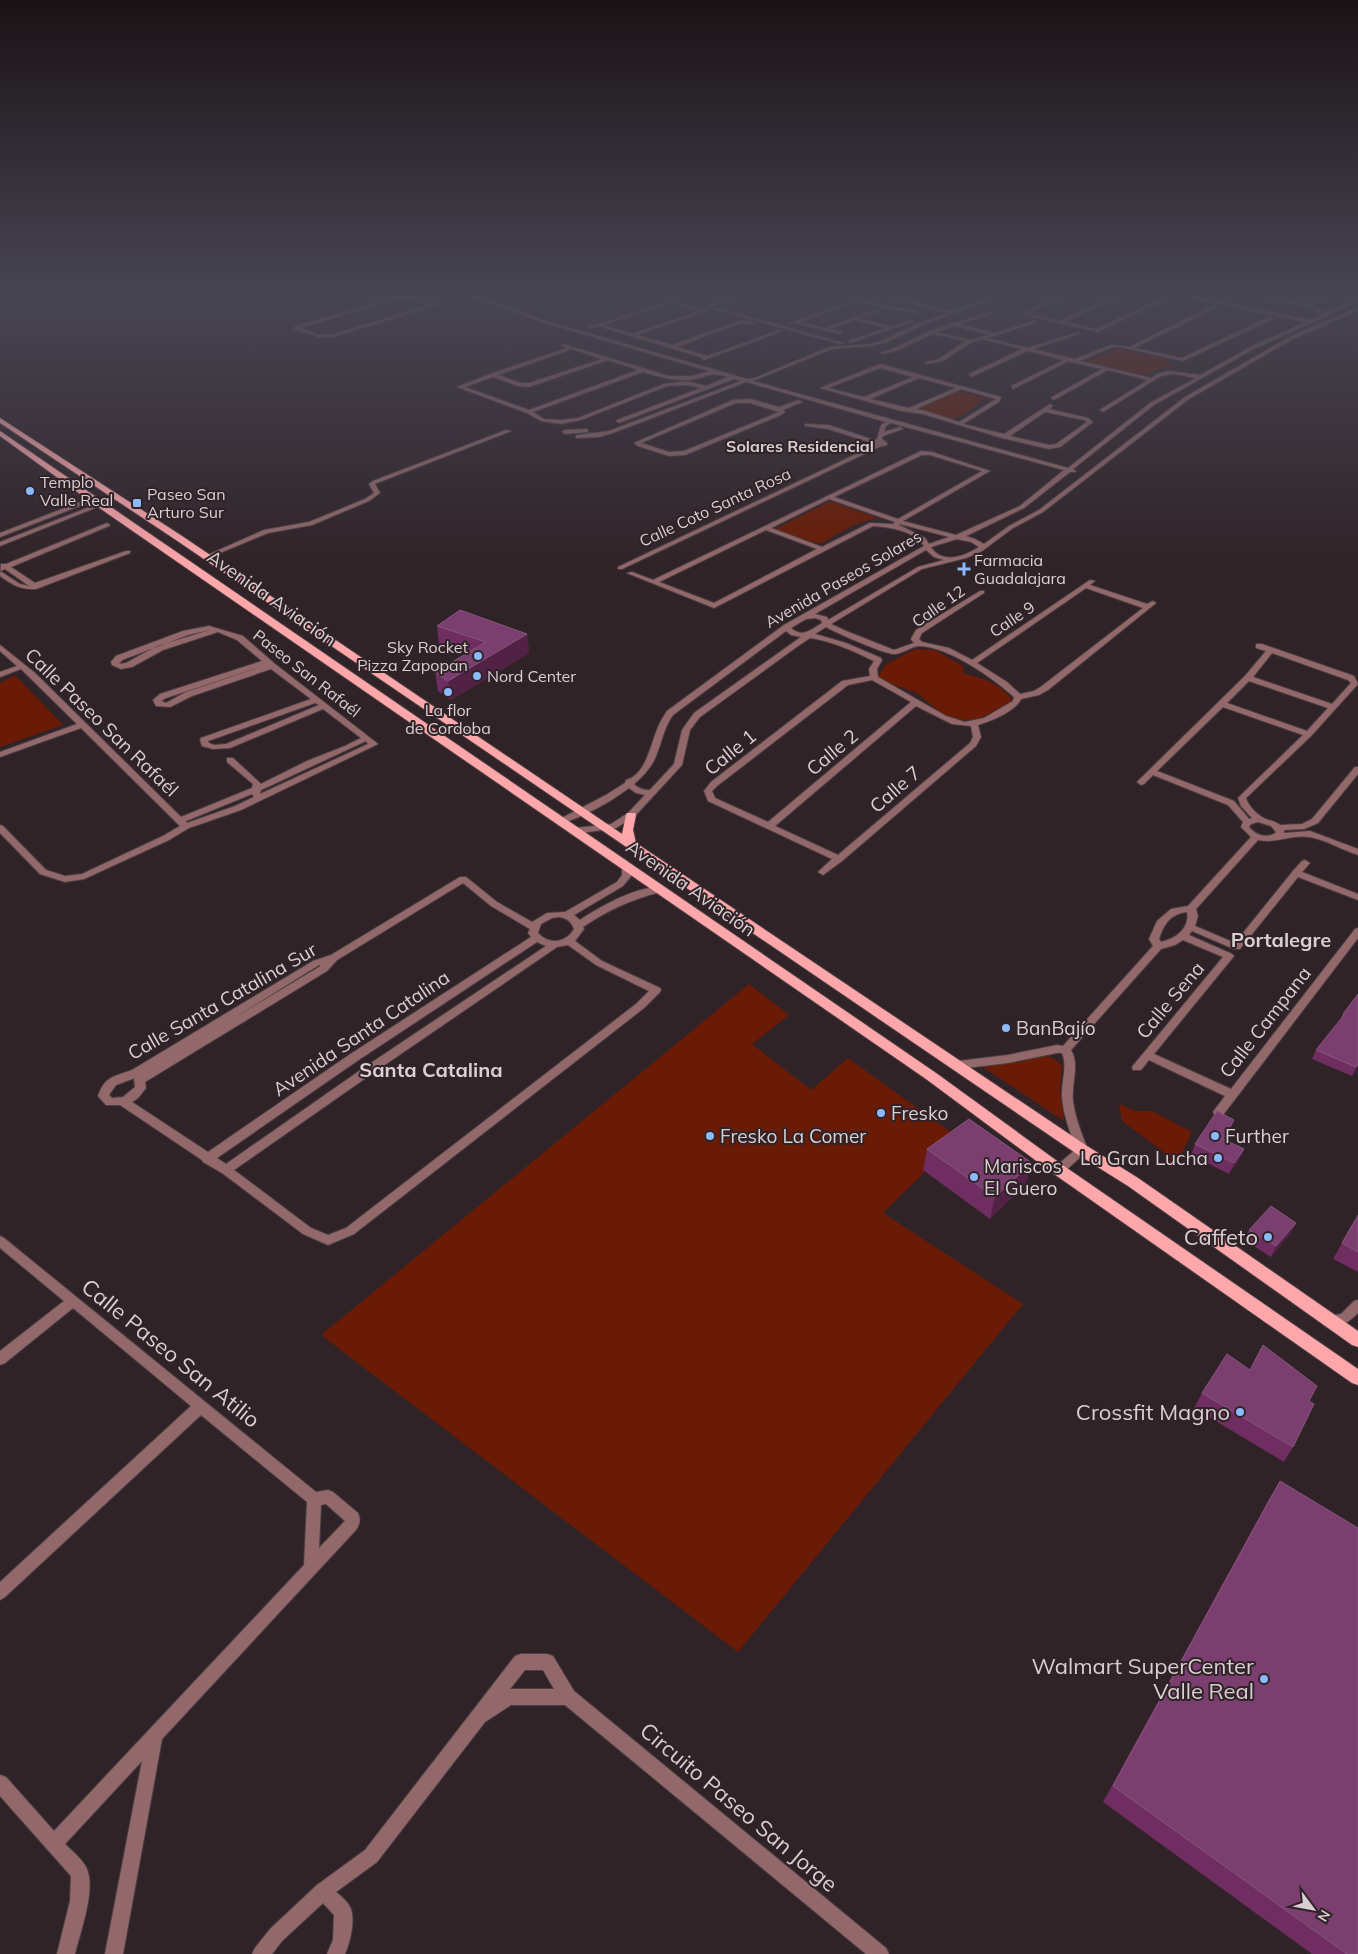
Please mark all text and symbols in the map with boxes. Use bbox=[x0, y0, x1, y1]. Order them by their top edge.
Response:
district label: Solares Residencial bbox=[726, 436, 874, 456]
street label: Calle Coto Santa Rosa bbox=[636, 463, 794, 551]
place label: Templo Valle Real bbox=[40, 472, 113, 510]
place label: Paseo San Arturo Sur bbox=[147, 484, 226, 522]
marker: Templo Valle Real bbox=[24, 485, 36, 497]
marker: Paseo San Arturo Sur bbox=[131, 497, 143, 509]
street label: Avenida Paseos Solares bbox=[761, 526, 925, 632]
street label: Avenida Aviación bbox=[203, 544, 341, 652]
place label: Farmacia Guadalajara bbox=[974, 550, 1066, 588]
marker: Farmacia Guadalajara bbox=[958, 563, 970, 575]
street label: Calle 12 bbox=[908, 581, 968, 631]
street label: Calle 9 bbox=[986, 597, 1038, 641]
street label: Paseo San Rafaél bbox=[249, 625, 365, 721]
place label: Sky Rocket Pizza Zapopan bbox=[357, 637, 468, 675]
street label: Calle Paseo San Rafaél bbox=[20, 643, 184, 801]
marker: Sky Rocket Pizza Zapopan bbox=[472, 650, 484, 662]
place label: Nord Center bbox=[487, 666, 576, 686]
marker: Nord Center bbox=[471, 670, 483, 682]
marker: La flor de Cordoba bbox=[442, 686, 454, 698]
place label: La flor de Cordoba bbox=[405, 700, 491, 738]
street label: Calle 1 bbox=[699, 724, 761, 780]
street label: Calle 2 bbox=[801, 724, 863, 780]
street label: Calle 7 bbox=[865, 760, 925, 818]
street label: Avenida Aviación bbox=[622, 834, 760, 942]
district label: Portalegre bbox=[1231, 927, 1331, 952]
street label: Calle Santa Catalina Sur bbox=[123, 937, 321, 1065]
street label: Calle Sena bbox=[1131, 957, 1209, 1043]
street label: Calle Campana bbox=[1214, 962, 1316, 1082]
street label: Avenida Santa Catalina bbox=[268, 965, 454, 1101]
place label: BanBajío bbox=[1016, 1016, 1096, 1040]
marker: BanBajío bbox=[1000, 1022, 1012, 1034]
district label: Santa Catalina bbox=[359, 1057, 503, 1081]
place label: Fresko bbox=[891, 1101, 948, 1125]
marker: Fresko bbox=[875, 1107, 887, 1119]
place label: Fresko La Comer bbox=[720, 1124, 866, 1148]
place label: Further bbox=[1225, 1124, 1289, 1148]
marker: Fresko La Comer bbox=[704, 1130, 716, 1142]
marker: Further bbox=[1209, 1130, 1221, 1142]
place label: La Gran Lucha bbox=[1080, 1146, 1208, 1170]
marker: La Gran Lucha bbox=[1212, 1152, 1224, 1164]
place label: Mariscos El Guero bbox=[984, 1154, 1062, 1200]
marker: Mariscos El Guero bbox=[968, 1171, 980, 1183]
place label: Caffeto bbox=[1184, 1223, 1258, 1251]
marker: Caffeto bbox=[1262, 1231, 1274, 1243]
street label: Calle Paseo San Atilio bbox=[76, 1272, 266, 1434]
place label: Crossfit Magno bbox=[1076, 1398, 1230, 1426]
marker: Crossfit Magno bbox=[1234, 1406, 1246, 1418]
place label: Walmart SuperCenter Valle Real bbox=[1032, 1652, 1254, 1705]
marker: Walmart SuperCenter Valle Real bbox=[1258, 1673, 1270, 1685]
street label: Circuito Paseo San Jorge bbox=[634, 1716, 844, 1898]
north arrow bbox=[1288, 1884, 1338, 1934]
text: N bbox=[1314, 1907, 1334, 1925]

